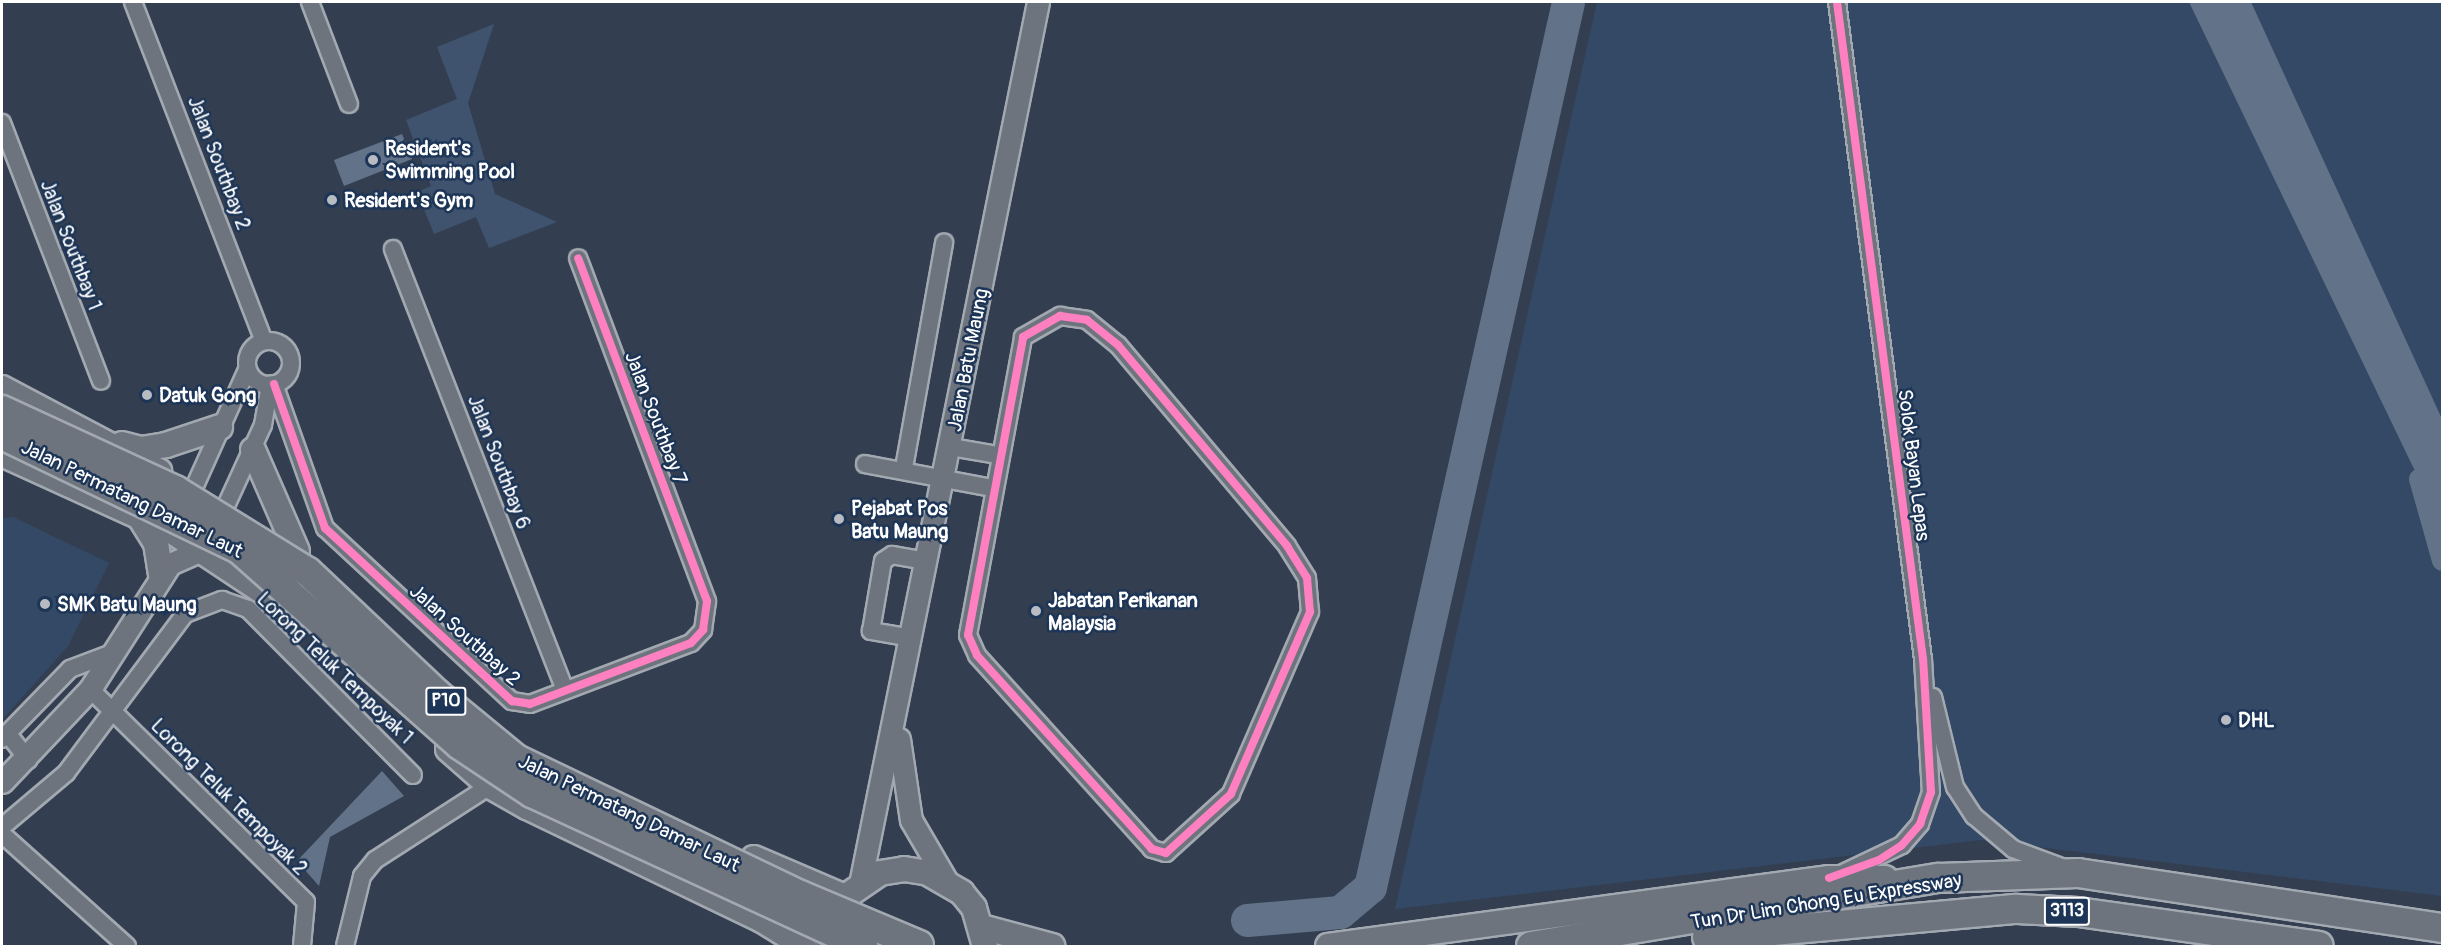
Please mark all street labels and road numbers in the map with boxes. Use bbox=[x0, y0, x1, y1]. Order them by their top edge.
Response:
street label: Jalan Southbay 2 bbox=[183, 93, 255, 233]
street label: Jalan Southbay 1 bbox=[35, 176, 107, 314]
street label: Jalan Batu Maung bbox=[942, 286, 994, 434]
street label: Jalan Southbay 7 bbox=[620, 348, 692, 488]
street label: Solok Bayan Lepas bbox=[1893, 388, 1935, 542]
street label: Jalan Southbay 6 bbox=[462, 392, 536, 532]
street label: Jalan Permatang Damar Laut bbox=[17, 435, 247, 563]
street label: Jalan Southbay 2 bbox=[405, 579, 525, 691]
street label: Lorong Teluk Tempoyak 1 bbox=[252, 587, 418, 749]
road number: P10 bbox=[425, 686, 467, 716]
street label: Lorong Teluk Tempoyak 2 bbox=[146, 714, 312, 880]
street label: Jalan Permatang Damar Laut bbox=[514, 749, 744, 877]
street label: Tun Dr Lim Chong Eu Expressway bbox=[1689, 868, 1963, 934]
road number: 3113 bbox=[2043, 896, 2091, 926]

